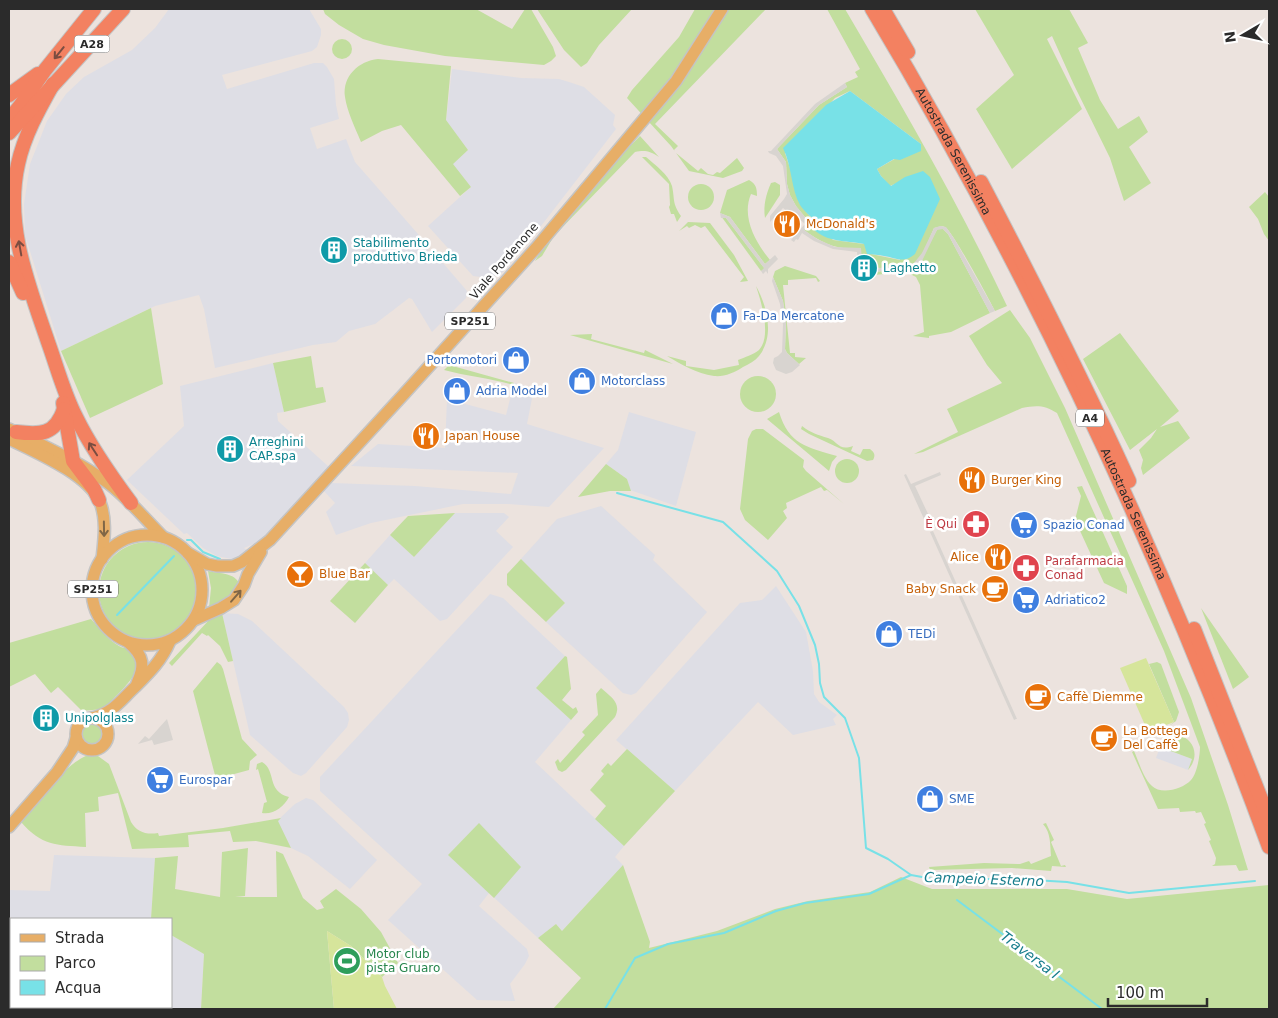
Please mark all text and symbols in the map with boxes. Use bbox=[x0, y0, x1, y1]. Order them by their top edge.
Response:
north arrow bbox=[1218, 10, 1268, 60]
text: N bbox=[1221, 30, 1239, 44]
road number: A28 bbox=[74, 36, 110, 52]
one-way arrow bbox=[53, 46, 64, 59]
street label: Autostrada Serenissima bbox=[913, 85, 994, 217]
restaurant icon: McDonald's bbox=[772, 209, 802, 239]
place label: McDonald's bbox=[806, 217, 875, 231]
street label: Viale Pordenone bbox=[467, 220, 541, 302]
building icon: Stabilimento produttivo Brieda bbox=[319, 235, 349, 265]
place label: Stabilimento produttivo Brieda bbox=[353, 236, 458, 264]
one-way arrow bbox=[14, 240, 24, 256]
building icon: Laghetto bbox=[849, 253, 879, 283]
place label: Laghetto bbox=[883, 261, 936, 275]
shop icon: Fa-Da Mercatone bbox=[709, 301, 739, 331]
place label: Fa-Da Mercatone bbox=[743, 309, 844, 323]
road number: SP251 bbox=[445, 312, 495, 330]
shop icon: Portomotori bbox=[501, 345, 531, 375]
place label: Portomotori bbox=[427, 353, 497, 367]
shop icon: Motorclass bbox=[567, 366, 597, 396]
place label: Motorclass bbox=[601, 374, 665, 388]
shop icon: Adria Model bbox=[442, 376, 472, 406]
place label: Adria Model bbox=[476, 384, 547, 398]
road number: A4 bbox=[1076, 409, 1104, 426]
restaurant icon: Japan House bbox=[411, 421, 441, 451]
place label: Japan House bbox=[444, 429, 520, 443]
building icon: Arreghini CAP.spa bbox=[215, 434, 245, 464]
place label: Arreghini CAP.spa bbox=[249, 435, 303, 463]
one-way arrow bbox=[88, 442, 99, 456]
street label: Autostrada Serenissima bbox=[1098, 446, 1169, 582]
restaurant icon: Burger King bbox=[957, 465, 987, 495]
place label: Burger King bbox=[991, 473, 1062, 487]
pharmacy icon: È Qui bbox=[961, 509, 991, 539]
supermarket icon: Spazio Conad bbox=[1009, 510, 1039, 540]
place label: È Qui bbox=[925, 516, 957, 531]
place label: Spazio Conad bbox=[1043, 518, 1125, 532]
one-way arrow bbox=[99, 521, 109, 537]
restaurant icon: Alice bbox=[983, 542, 1013, 572]
place label: Alice bbox=[950, 550, 979, 564]
pharmacy icon: Parafarmacia Conad bbox=[1011, 553, 1041, 583]
place label: Parafarmacia Conad bbox=[1045, 554, 1124, 582]
bar icon: Blue Bar bbox=[285, 559, 315, 589]
place label: Blue Bar bbox=[319, 567, 370, 581]
cafe icon: Baby Snack bbox=[980, 574, 1010, 604]
road number: SP251 bbox=[68, 580, 118, 598]
place label: Baby Snack bbox=[906, 582, 976, 596]
supermarket icon: Adriatico2 bbox=[1011, 585, 1041, 615]
one-way arrow bbox=[230, 590, 241, 603]
place label: Adriatico2 bbox=[1045, 593, 1106, 607]
shop icon: TEDi bbox=[874, 619, 904, 649]
place label: TEDi bbox=[907, 627, 936, 641]
cafe icon: Caffè Diemme bbox=[1023, 682, 1053, 712]
place label: Caffè Diemme bbox=[1057, 690, 1143, 704]
building icon: Unipolglass bbox=[31, 703, 61, 733]
place label: Unipolglass bbox=[65, 711, 134, 725]
cafe icon: La Bottega Del Caffè bbox=[1089, 723, 1119, 753]
place label: La Bottega Del Caffè bbox=[1123, 724, 1188, 752]
supermarket icon: Eurospar bbox=[145, 765, 175, 795]
place label: Eurospar bbox=[179, 773, 232, 787]
shop icon: SME bbox=[915, 784, 945, 814]
place label: SME bbox=[949, 792, 975, 806]
water label: Campeio Esterno bbox=[924, 869, 1044, 889]
legend bbox=[10, 918, 172, 1008]
water label: Traversa I bbox=[998, 928, 1062, 982]
text: Strada bbox=[55, 929, 104, 947]
sports icon: Motor club pista Gruaro bbox=[332, 946, 362, 976]
place label: Motor club pista Gruaro bbox=[366, 947, 440, 975]
text: Parco bbox=[55, 954, 96, 972]
scale bar bbox=[1108, 976, 1207, 1008]
text: Acqua bbox=[55, 979, 101, 997]
text: 100 m bbox=[1116, 984, 1164, 1002]

